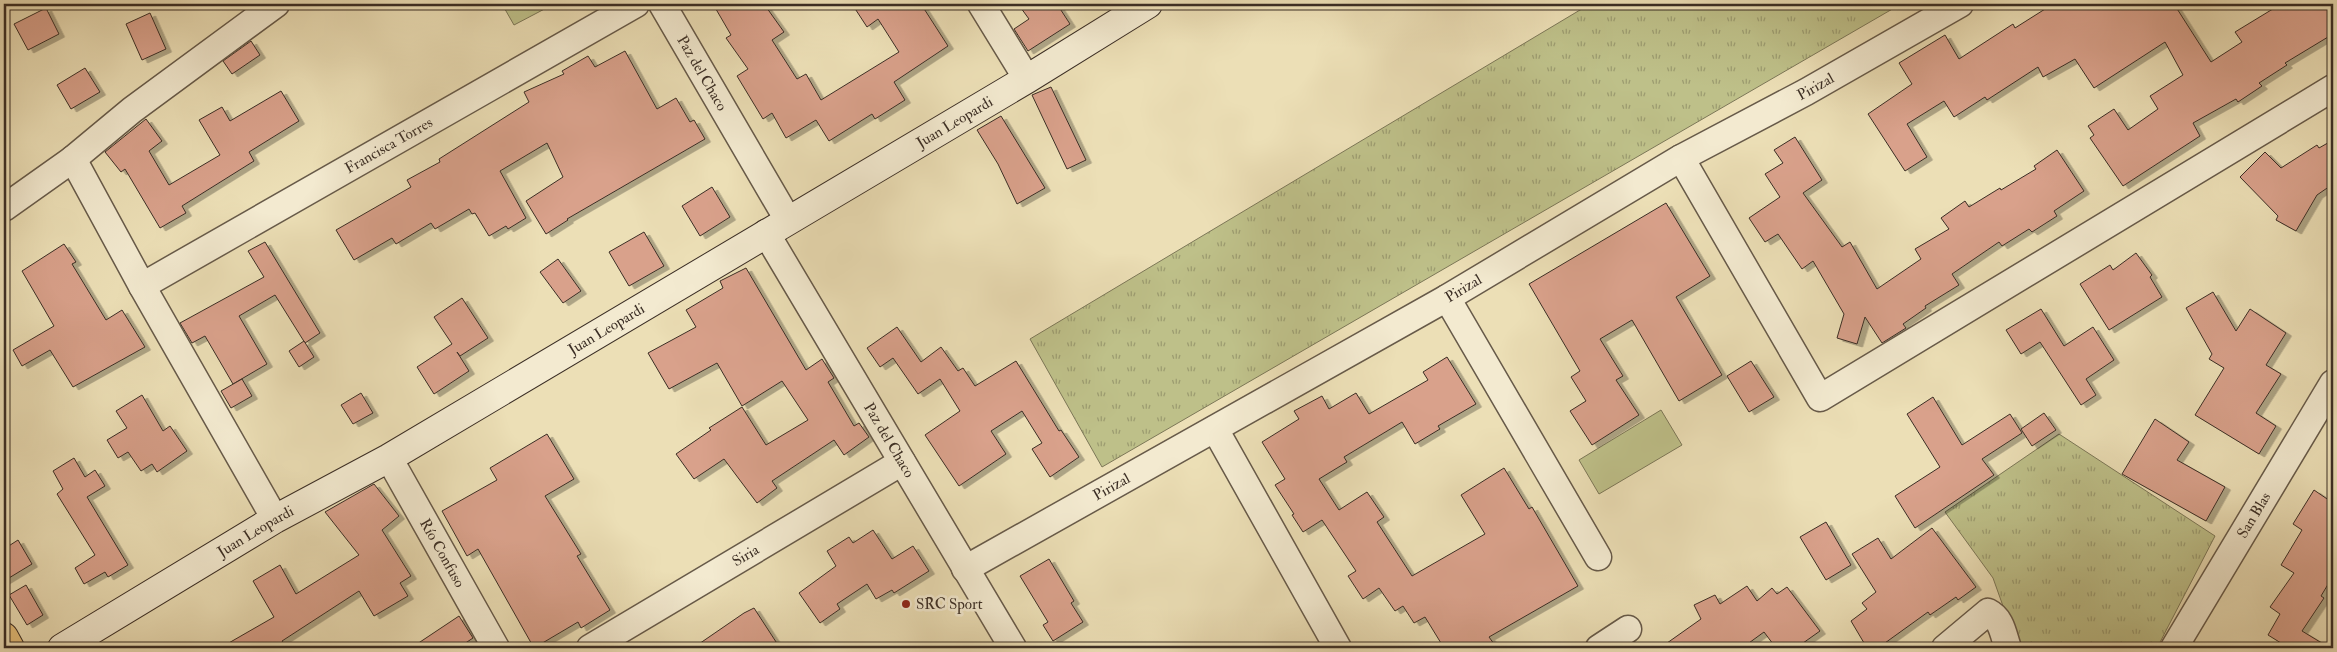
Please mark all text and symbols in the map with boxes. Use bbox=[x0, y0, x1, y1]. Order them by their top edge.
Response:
street label: Paz del Chaco bbox=[673, 32, 732, 114]
street label: Pirizal bbox=[1794, 68, 1838, 105]
street label: Juan Leopardi bbox=[912, 92, 996, 154]
street label: Francisca Torres bbox=[341, 113, 436, 178]
street label: Pirizal bbox=[1441, 270, 1485, 307]
street label: Juan Leopardi bbox=[564, 299, 648, 360]
street label: Paz del Chaco bbox=[860, 399, 919, 481]
street label: Pirizal bbox=[1090, 469, 1133, 505]
street label: San Blas bbox=[2233, 489, 2275, 542]
street label: Juan Leopardi bbox=[213, 501, 297, 563]
street label: Río Confuso bbox=[416, 515, 469, 591]
street label: Siria bbox=[729, 540, 763, 571]
place label: SRC Sport bbox=[916, 595, 983, 615]
marker: SRC Sport bbox=[900, 598, 912, 610]

